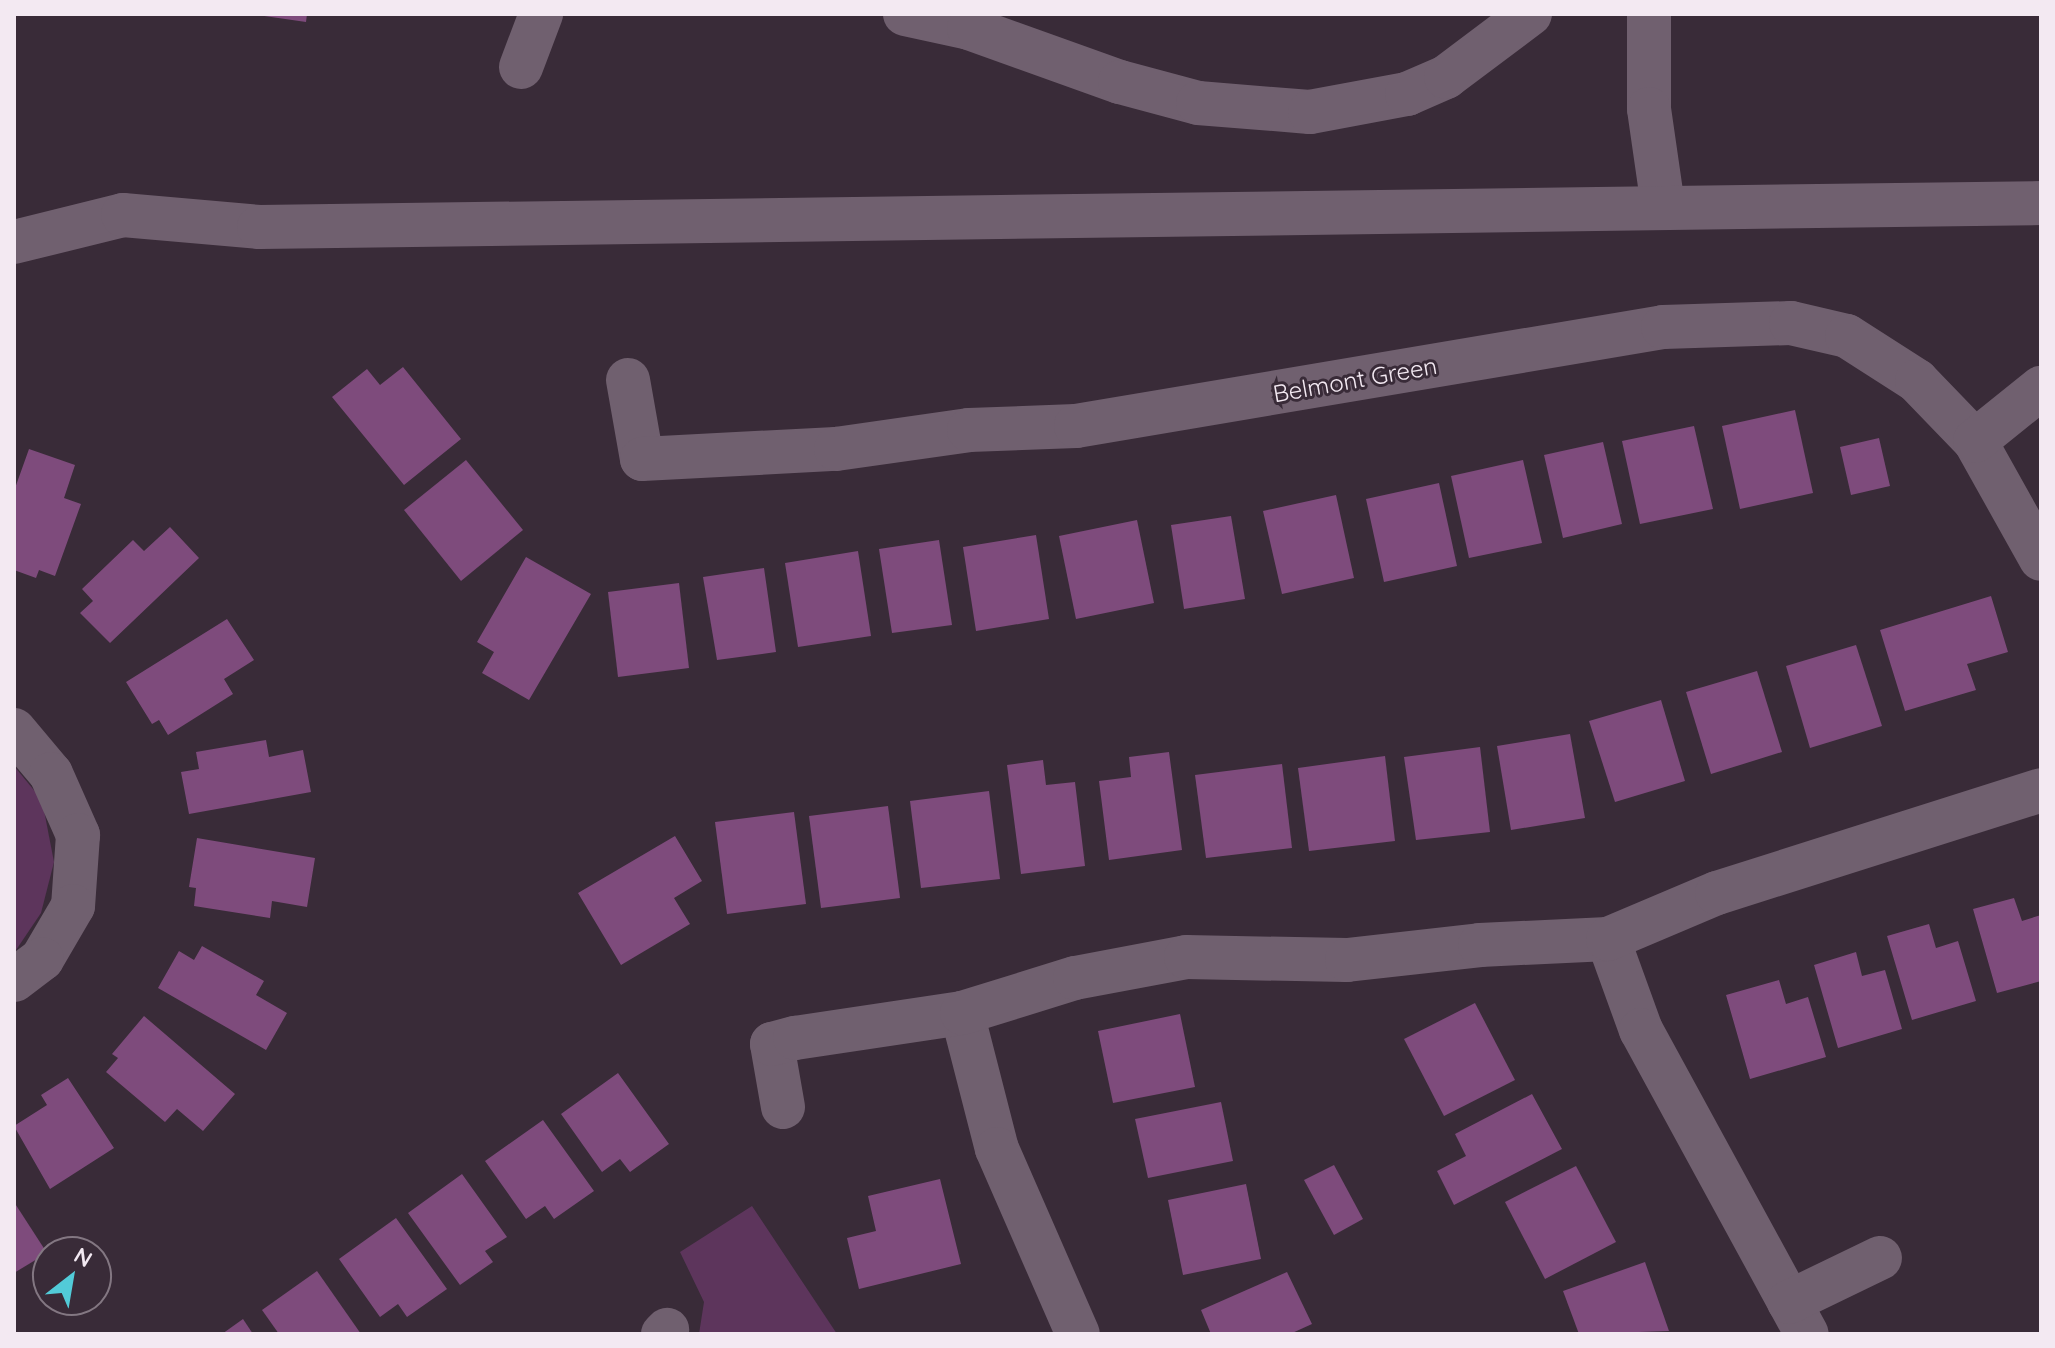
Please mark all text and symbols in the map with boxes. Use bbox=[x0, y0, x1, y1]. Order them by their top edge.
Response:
street label: Belmont Green bbox=[1271, 351, 1439, 409]
north arrow bbox=[32, 1236, 112, 1316]
text: N bbox=[69, 1241, 97, 1273]

